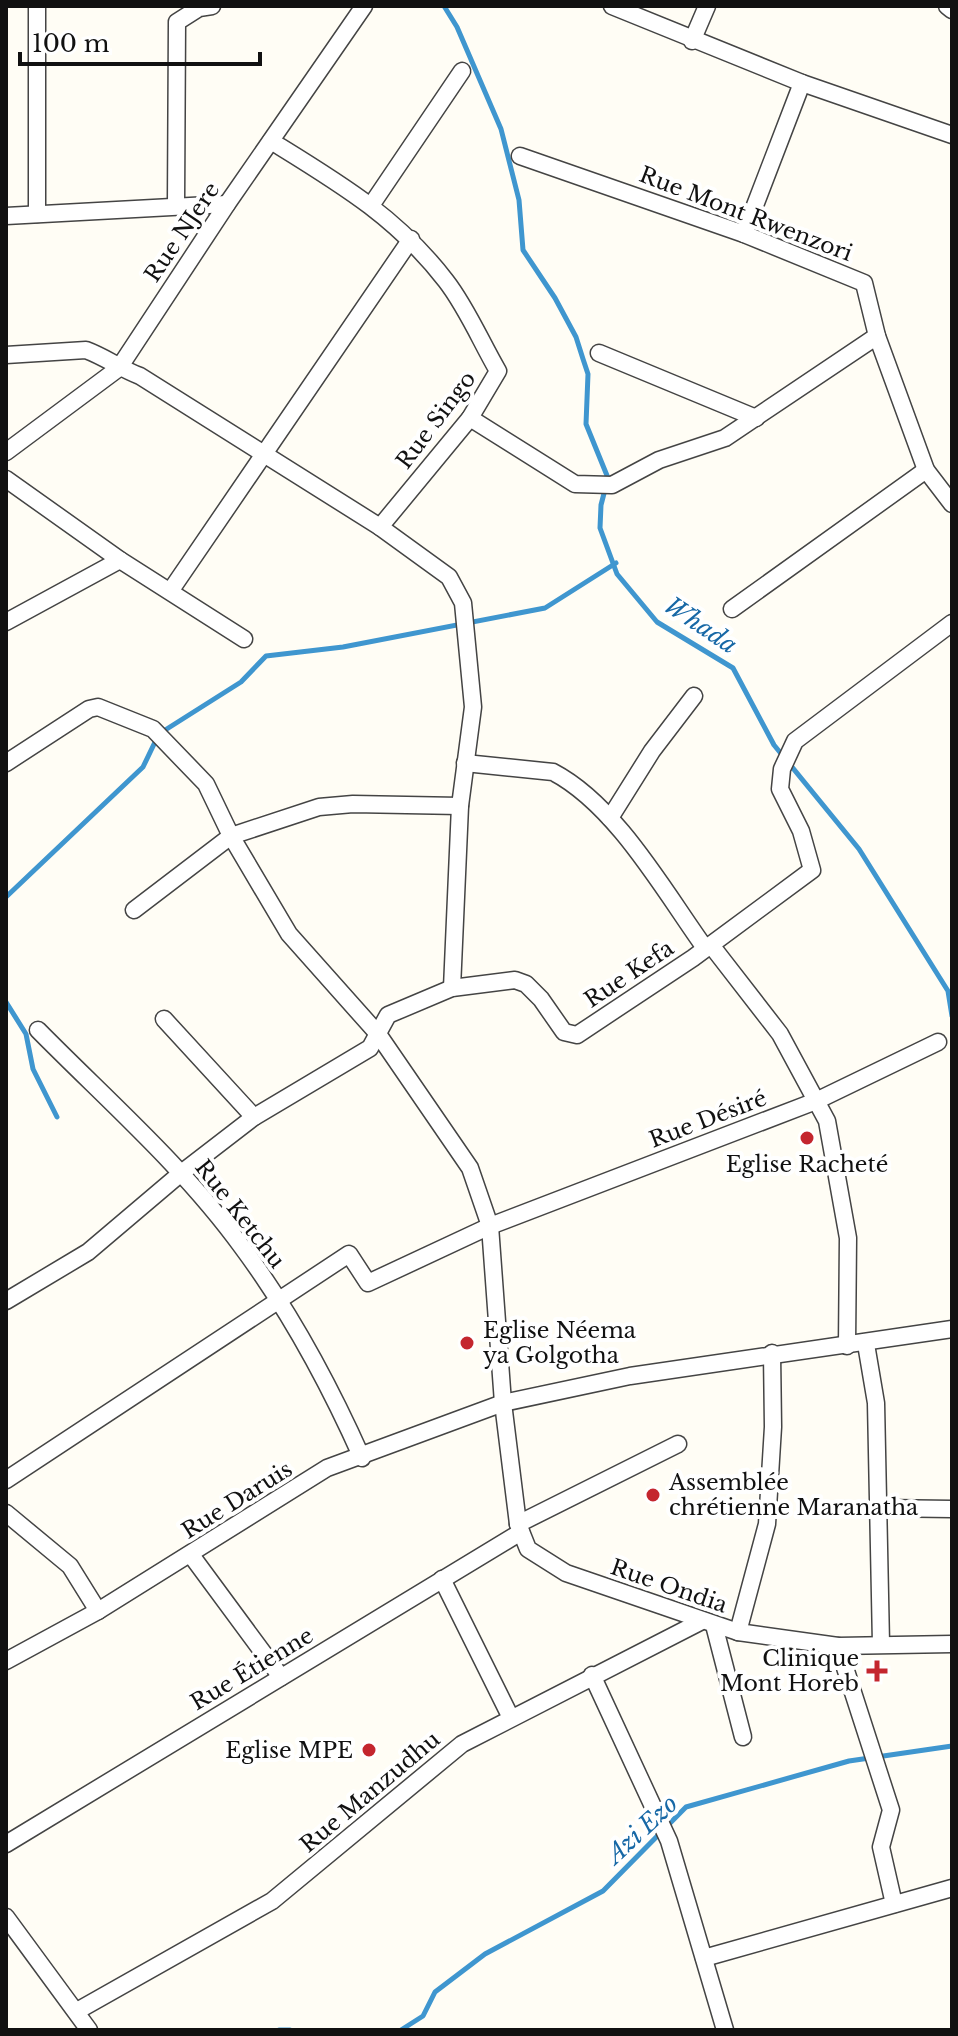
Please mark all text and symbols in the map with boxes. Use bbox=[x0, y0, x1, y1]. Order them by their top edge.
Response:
scale bar bbox=[20, 16, 260, 66]
text: 100 m bbox=[32, 29, 110, 58]
street label: Rue Mont Rwenzori bbox=[636, 161, 857, 267]
street label: Rue NJere bbox=[139, 177, 225, 287]
street label: Rue Singo bbox=[391, 366, 481, 474]
water label: Whada bbox=[659, 590, 743, 660]
street label: Rue Kefa bbox=[579, 934, 679, 1014]
street label: Rue Désiré bbox=[646, 1084, 770, 1154]
marker: Eglise Racheté bbox=[798, 1129, 816, 1147]
place label: Eglise Racheté bbox=[726, 1151, 888, 1178]
street label: Rue Ketchu bbox=[189, 1154, 291, 1274]
place label: Eglise Néema ya Golgotha bbox=[483, 1317, 637, 1369]
marker: Eglise Néema ya Golgotha bbox=[458, 1334, 476, 1352]
street label: Rue Daruis bbox=[177, 1455, 297, 1545]
place label: Assemblée chrétienne Maranatha bbox=[668, 1469, 919, 1521]
marker: Assemblée chrétienne Maranatha bbox=[644, 1486, 662, 1504]
street label: Rue Ondia bbox=[607, 1553, 732, 1619]
street label: Rue Étienne bbox=[185, 1621, 318, 1716]
place label: Clinique Mont Horeb bbox=[720, 1645, 859, 1697]
marker: Clinique Mont Horeb bbox=[866, 1660, 888, 1682]
street label: Rue Manzudhu bbox=[295, 1726, 446, 1858]
place label: Eglise MPE bbox=[225, 1737, 353, 1764]
marker: Eglise MPE bbox=[360, 1741, 378, 1759]
water label: Azi Ezo bbox=[598, 1789, 684, 1871]

